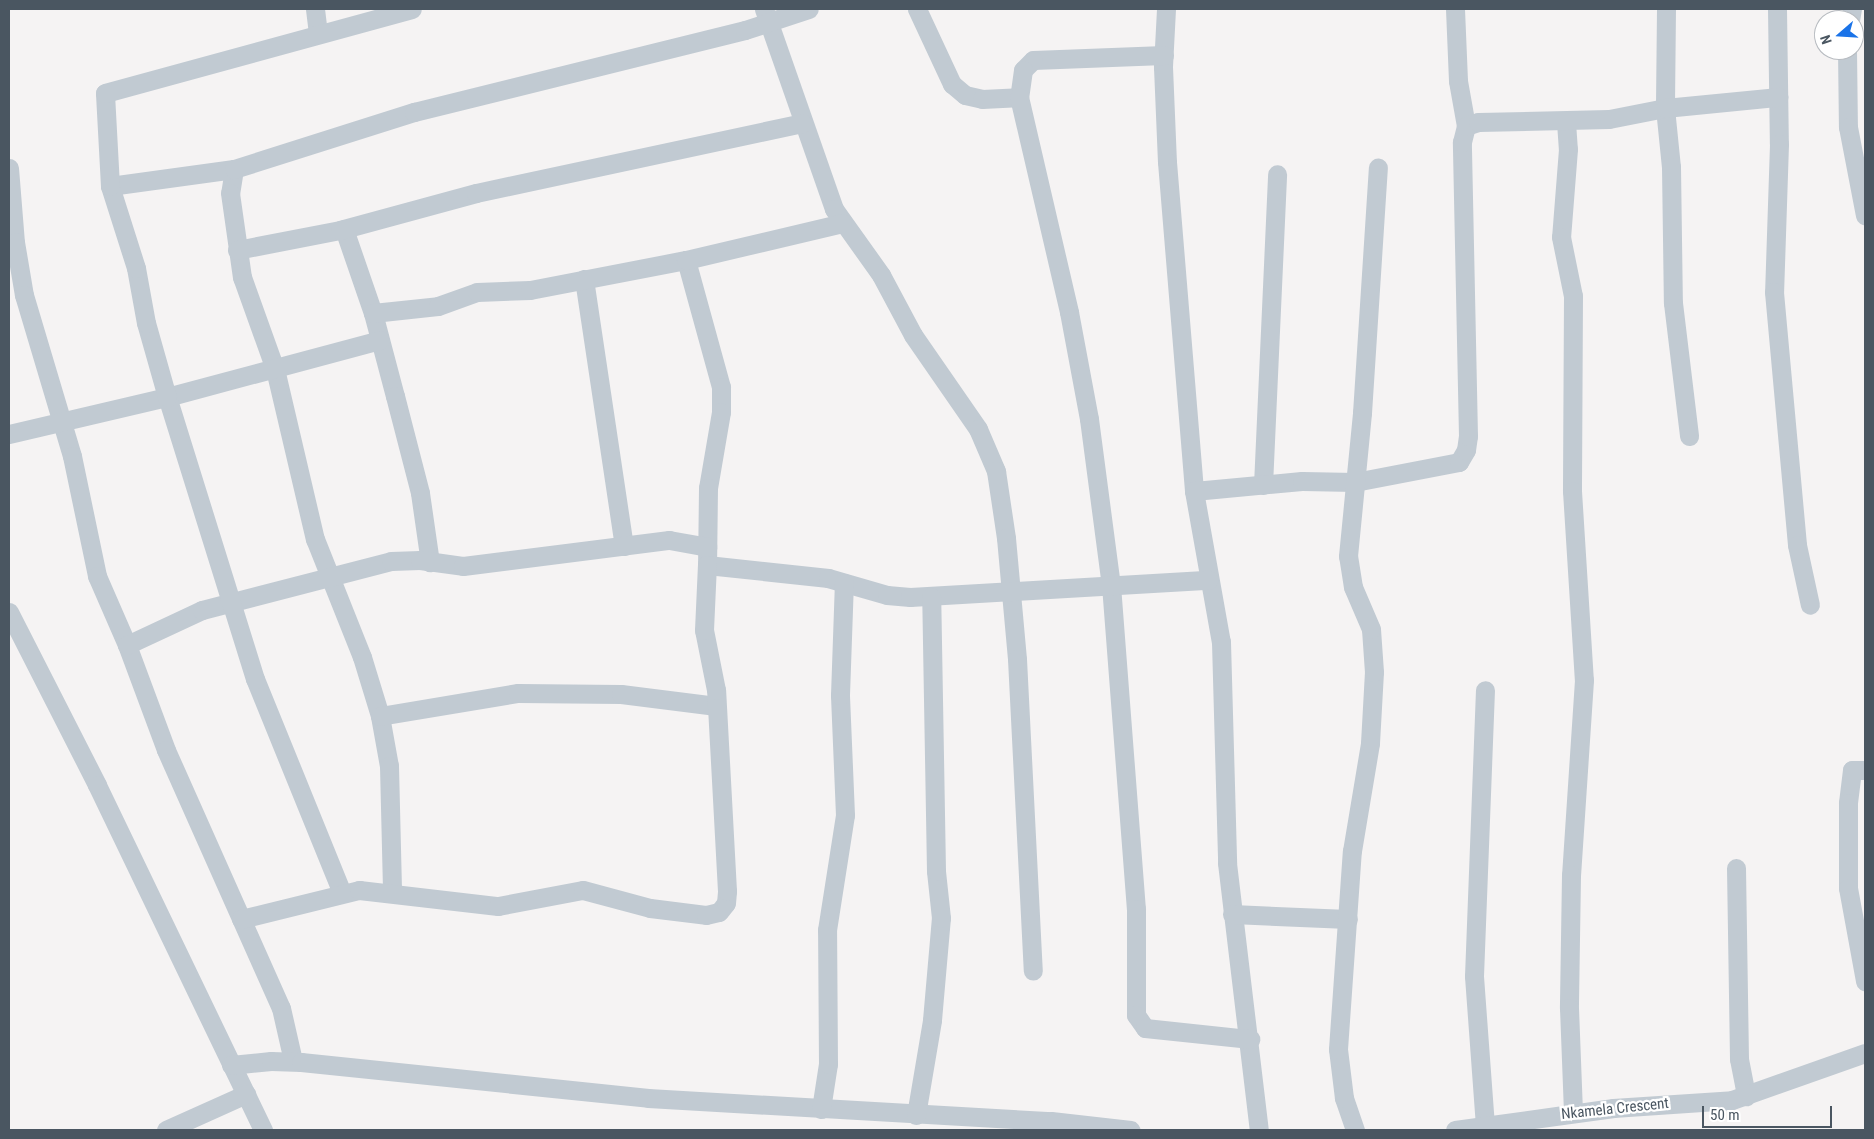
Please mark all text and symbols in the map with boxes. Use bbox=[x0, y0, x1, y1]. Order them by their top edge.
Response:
north arrow bbox=[1814, 10, 1864, 60]
text: N bbox=[1817, 33, 1835, 46]
street label: Nkamela Crescent bbox=[1560, 1094, 1670, 1124]
scale bar bbox=[1704, 1096, 1834, 1128]
text: 50 m bbox=[1710, 1106, 1740, 1124]

